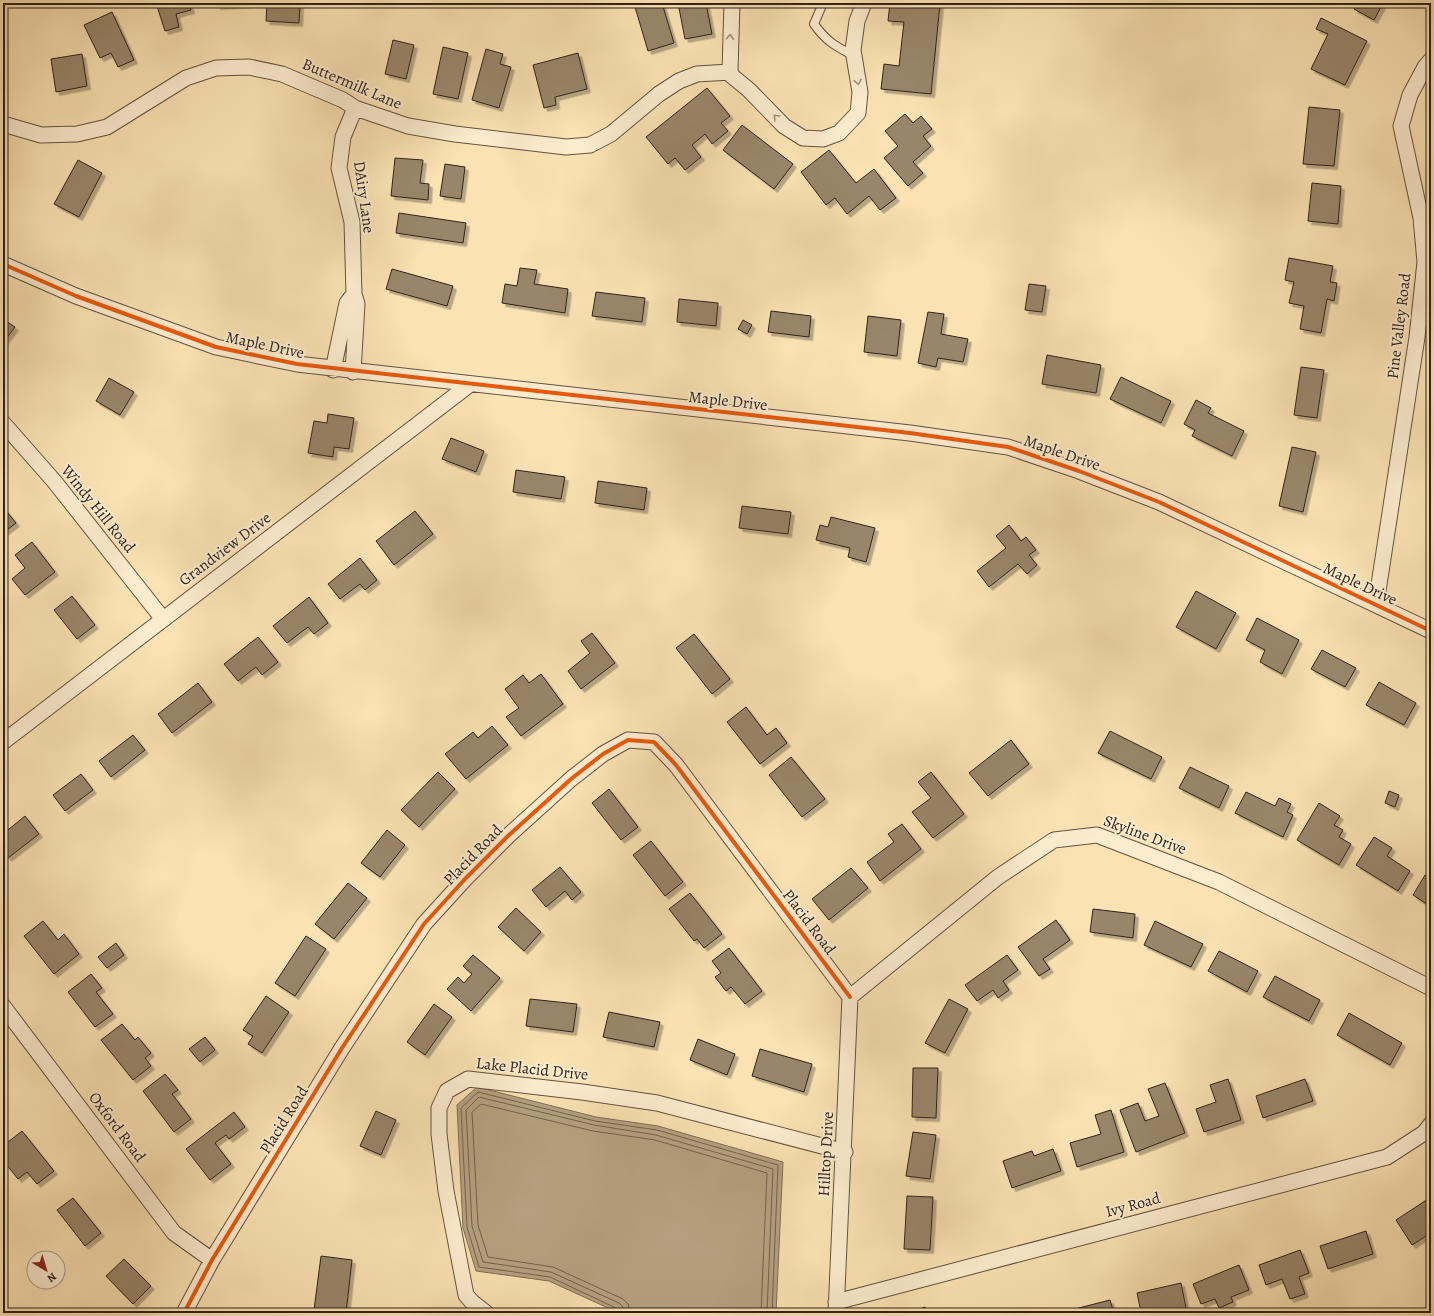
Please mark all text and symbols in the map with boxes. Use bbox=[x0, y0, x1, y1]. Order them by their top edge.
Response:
one-way arrow bbox=[726, 34, 735, 40]
street label: Buttermilk Lane bbox=[299, 53, 405, 115]
one-way arrow bbox=[853, 79, 862, 85]
one-way arrow bbox=[773, 114, 781, 122]
street label: DAiry Lane bbox=[348, 159, 380, 235]
street label: Pine Valley Road bbox=[1382, 271, 1416, 380]
street label: Maple Drive bbox=[224, 326, 306, 364]
street label: Maple Drive bbox=[687, 386, 769, 416]
street label: Maple Drive bbox=[1021, 430, 1103, 476]
street label: Windy Hill Road bbox=[55, 460, 141, 558]
street label: Grandview Drive bbox=[174, 507, 276, 591]
street label: Maple Drive bbox=[1319, 557, 1401, 611]
street label: Skyline Drive bbox=[1100, 810, 1190, 860]
street label: Placid Road bbox=[439, 820, 508, 890]
street label: Placid Road bbox=[777, 885, 841, 960]
street label: Lake Placid Drive bbox=[475, 1052, 589, 1086]
street label: Placid Road bbox=[254, 1081, 314, 1158]
street label: Oxford Road bbox=[83, 1087, 151, 1167]
street label: Hilltop Drive bbox=[813, 1111, 839, 1197]
street label: Ivy Road bbox=[1103, 1187, 1163, 1223]
north arrow bbox=[26, 1250, 66, 1290]
text: N bbox=[44, 1269, 60, 1286]

